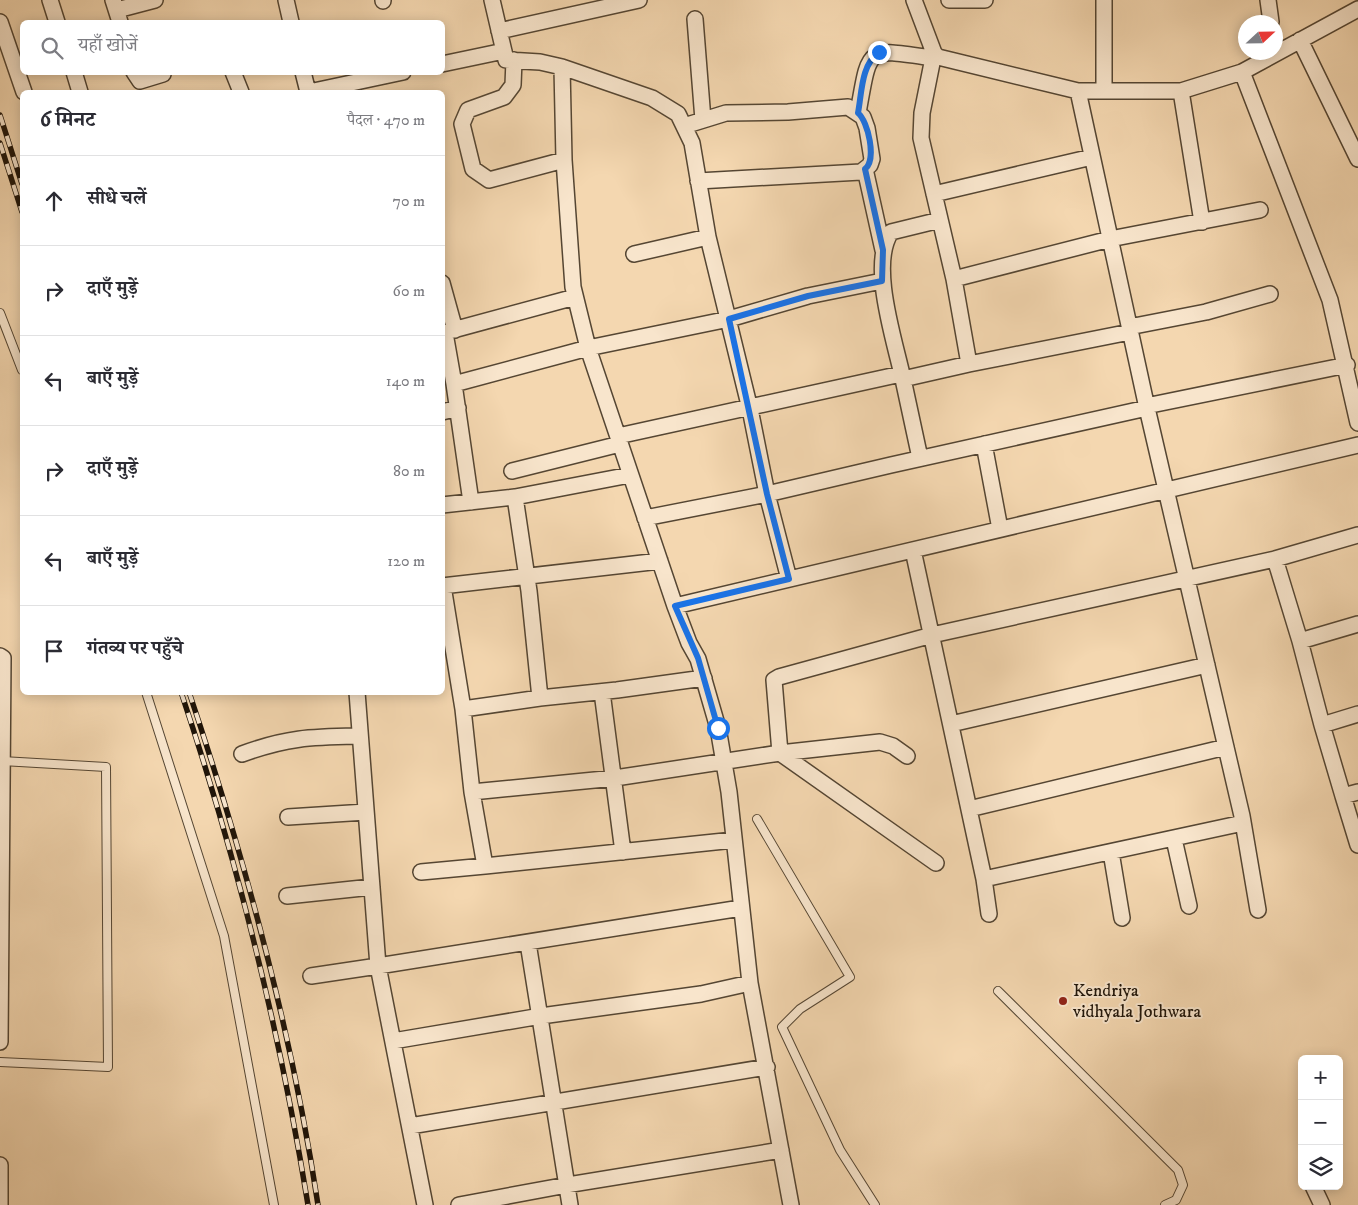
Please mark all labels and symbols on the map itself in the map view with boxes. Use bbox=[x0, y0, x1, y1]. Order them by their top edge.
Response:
north arrow bbox=[1238, 15, 1283, 60]
route end bbox=[868, 41, 891, 64]
route start bbox=[707, 717, 730, 740]
place label: Kendriya vidhyala Jothwara bbox=[1072, 980, 1201, 1023]
marker: Kendriya vidhyala Jothwara bbox=[1057, 995, 1069, 1007]

